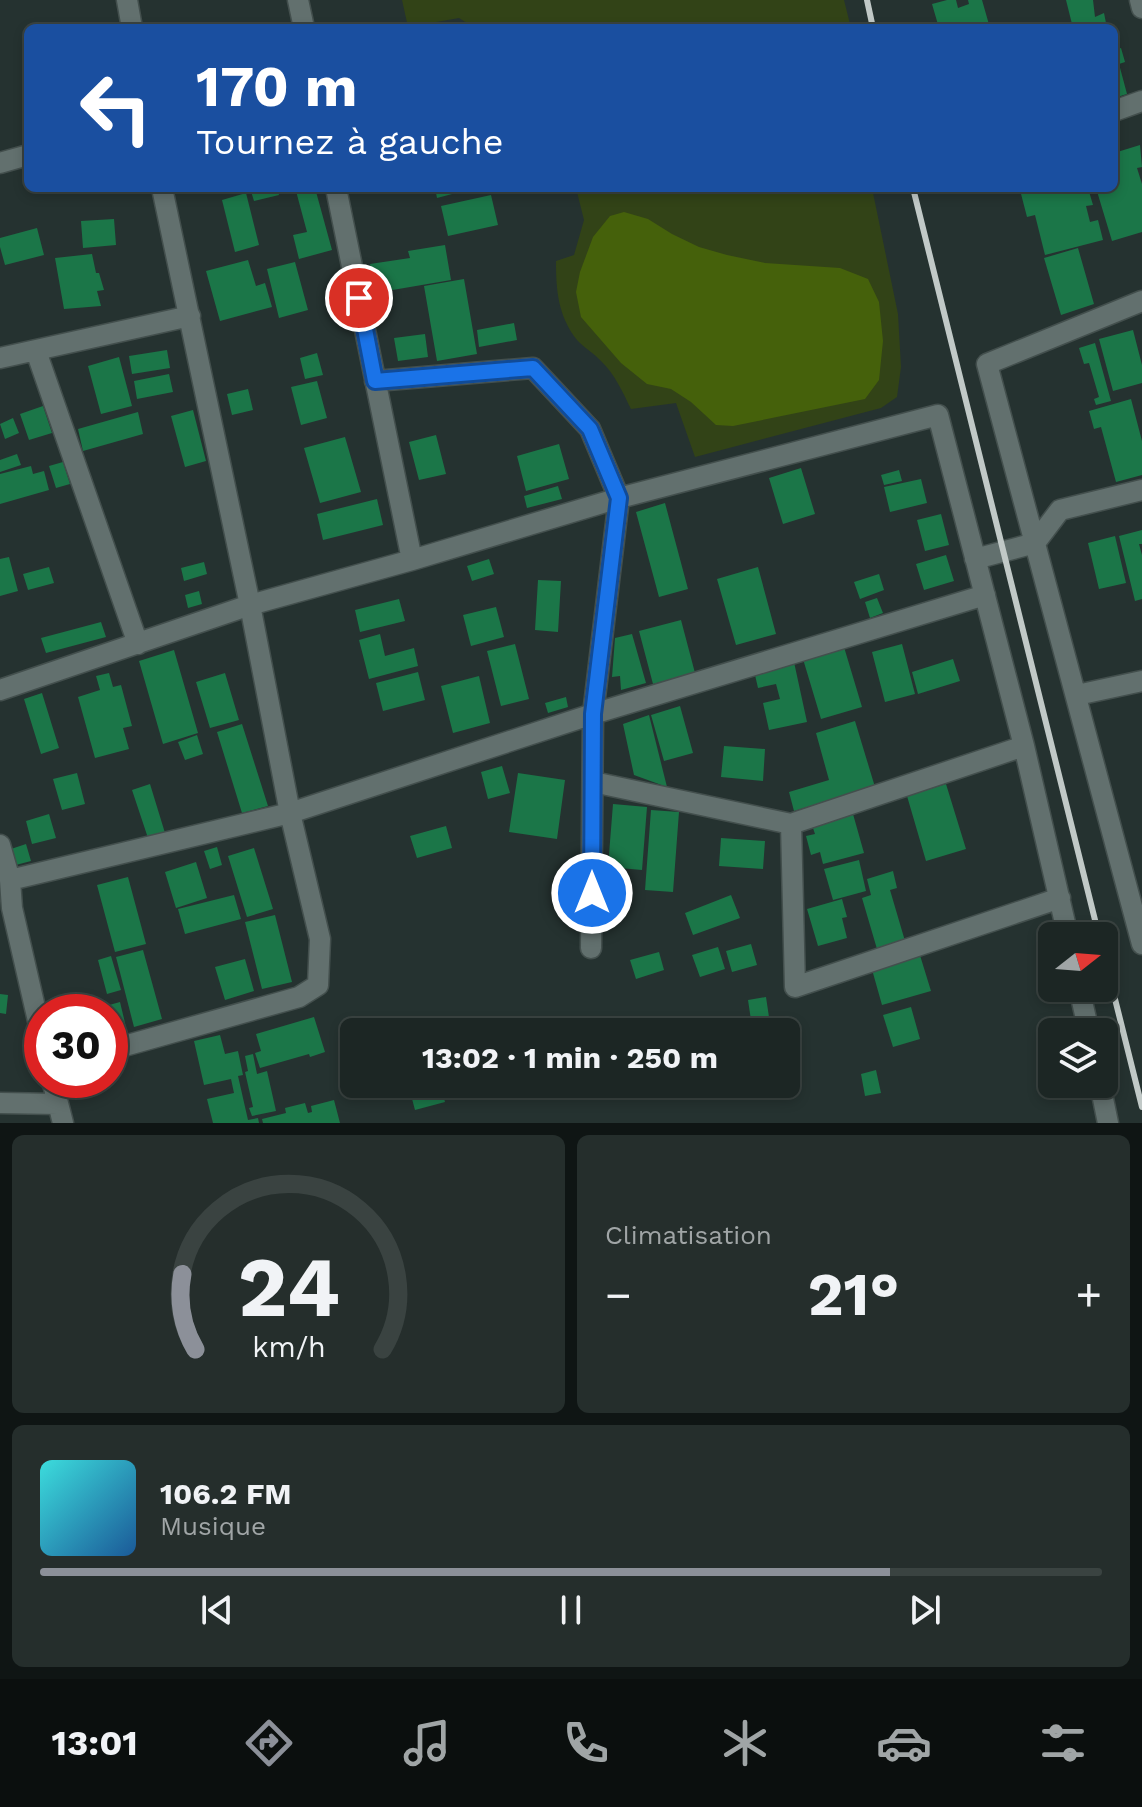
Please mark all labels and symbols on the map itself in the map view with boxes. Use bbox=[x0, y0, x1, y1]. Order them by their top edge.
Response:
pin bbox=[325, 264, 393, 332]
position arrow bbox=[550, 851, 634, 935]
north arrow bbox=[1038, 922, 1118, 1002]
speed limit sign: 30 bbox=[24, 994, 128, 1098]

